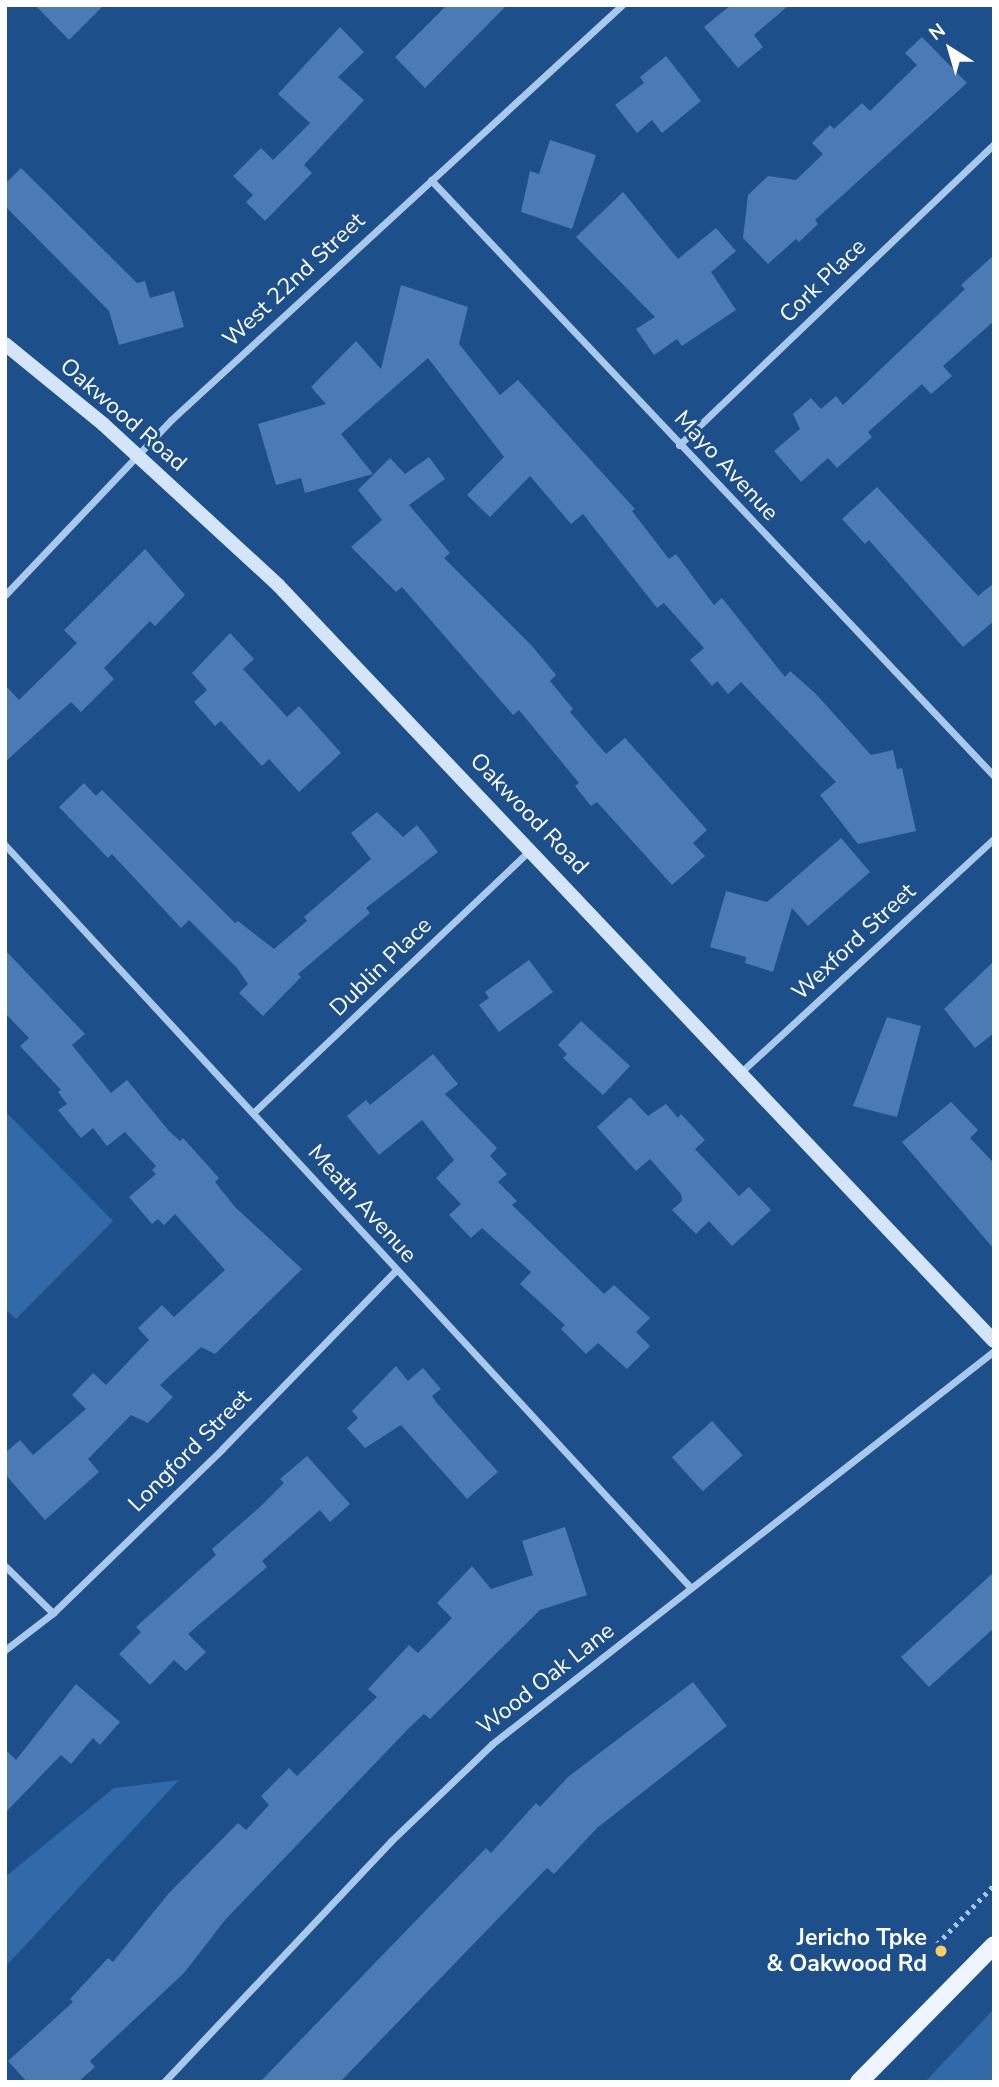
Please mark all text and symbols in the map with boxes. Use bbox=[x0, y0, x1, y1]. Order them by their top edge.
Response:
north arrow bbox=[915, 14, 985, 84]
text: N bbox=[924, 18, 951, 47]
street label: West 22nd Street bbox=[217, 207, 371, 353]
street label: Cork Place bbox=[774, 233, 872, 329]
street label: Oakwood Road bbox=[54, 353, 192, 477]
street label: Mayo Avenue bbox=[668, 405, 784, 527]
street label: Oakwood Road bbox=[464, 747, 594, 881]
street label: Wexford Street bbox=[787, 878, 921, 1006]
street label: Dublin Place bbox=[324, 912, 438, 1022]
street label: Meath Avenue bbox=[302, 1139, 422, 1269]
street label: Longford Street bbox=[123, 1384, 257, 1518]
street label: Wood Oak Lane bbox=[472, 1617, 620, 1741]
place label: Jericho Tpke & Oakwood Rd bbox=[766, 1924, 927, 1978]
marker: Jericho Tpke & Oakwood Rd bbox=[933, 1943, 949, 1959]

